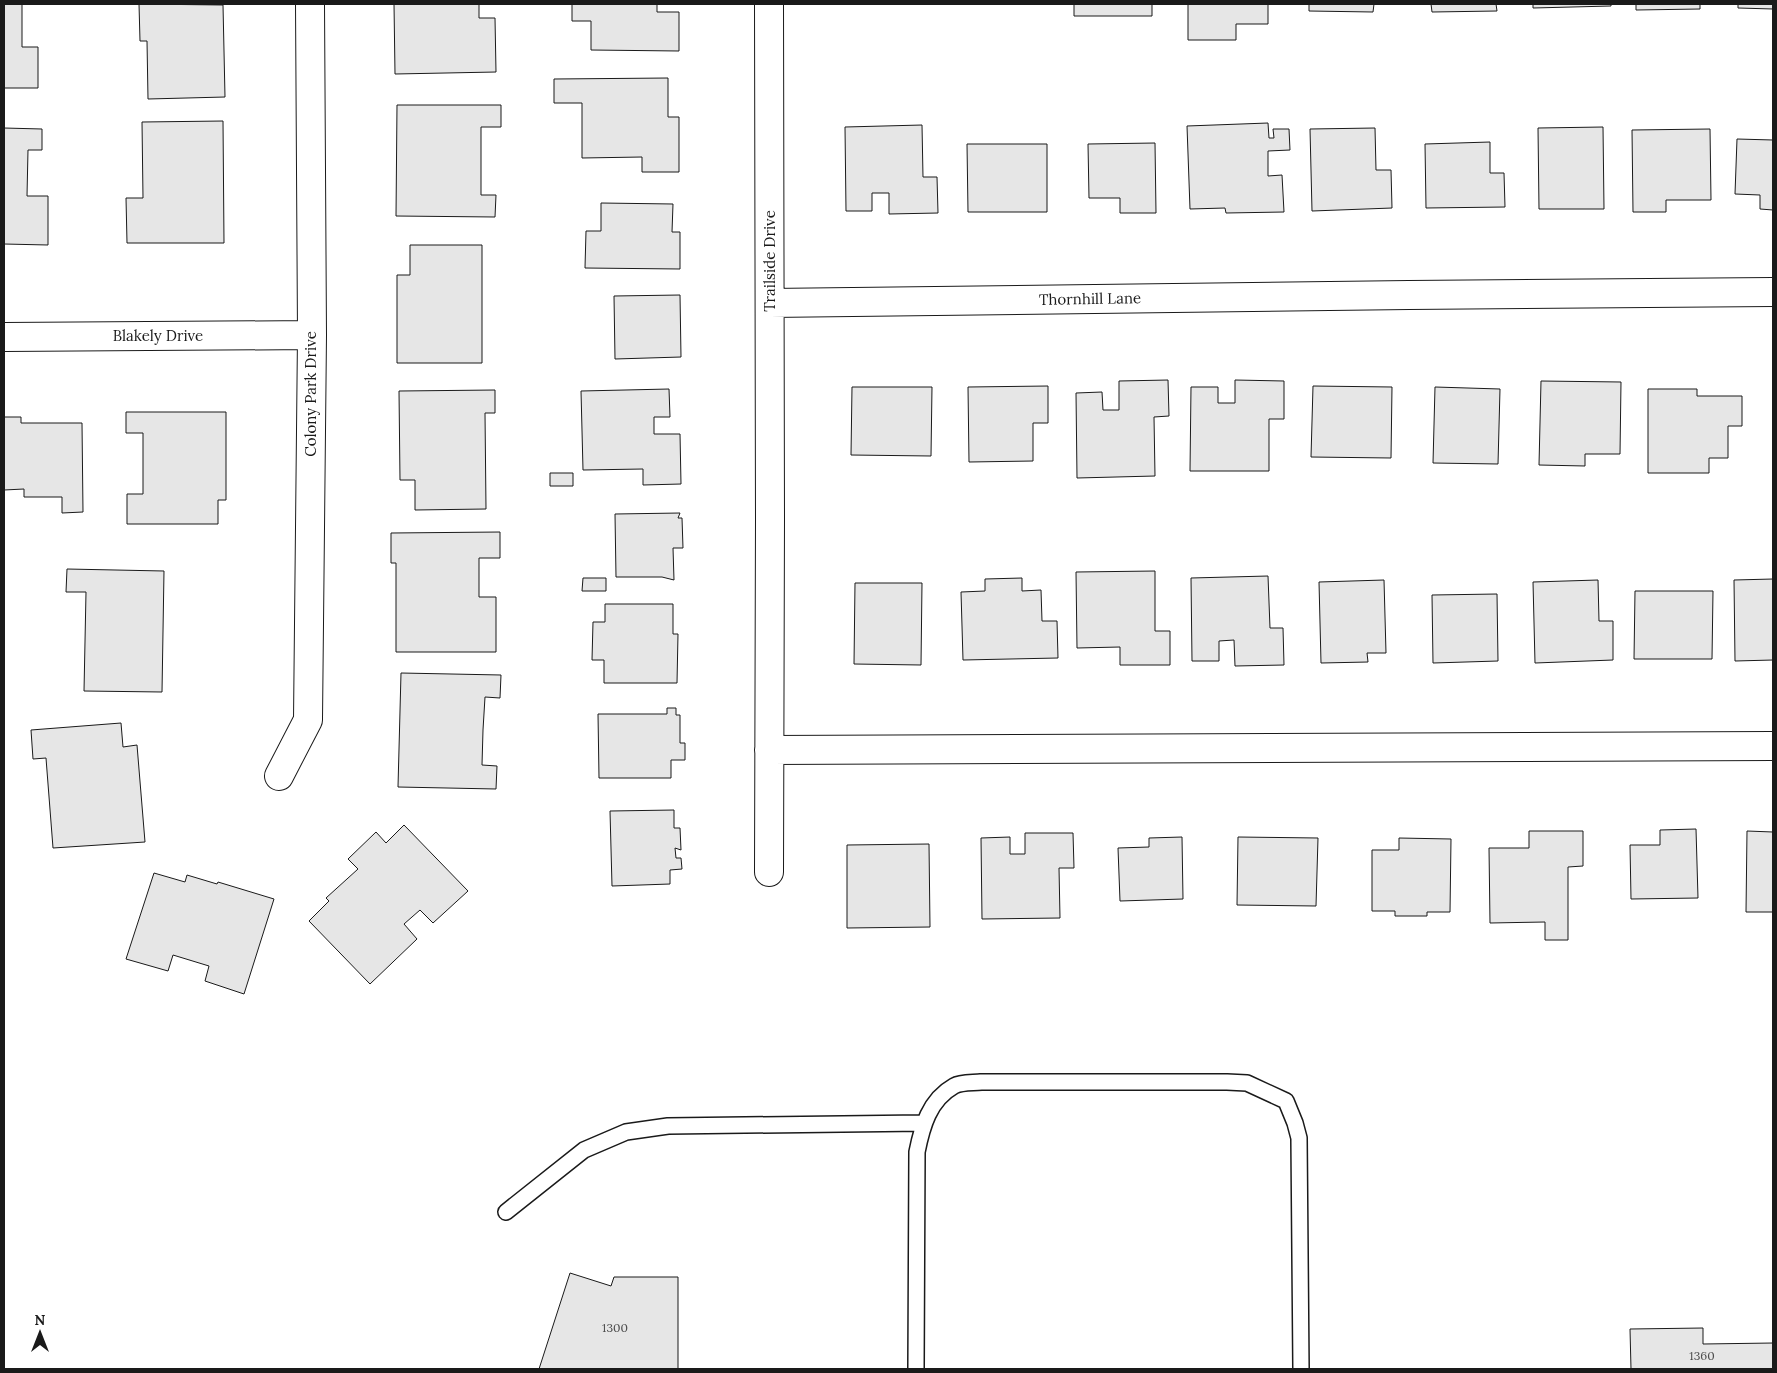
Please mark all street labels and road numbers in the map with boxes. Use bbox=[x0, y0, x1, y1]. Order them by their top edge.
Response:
street label: Trailside Drive bbox=[760, 210, 779, 312]
street label: Thornhill Lane bbox=[1039, 288, 1141, 309]
street label: Blakely Drive bbox=[113, 326, 203, 345]
street label: Colony Park Drive bbox=[301, 331, 320, 457]

